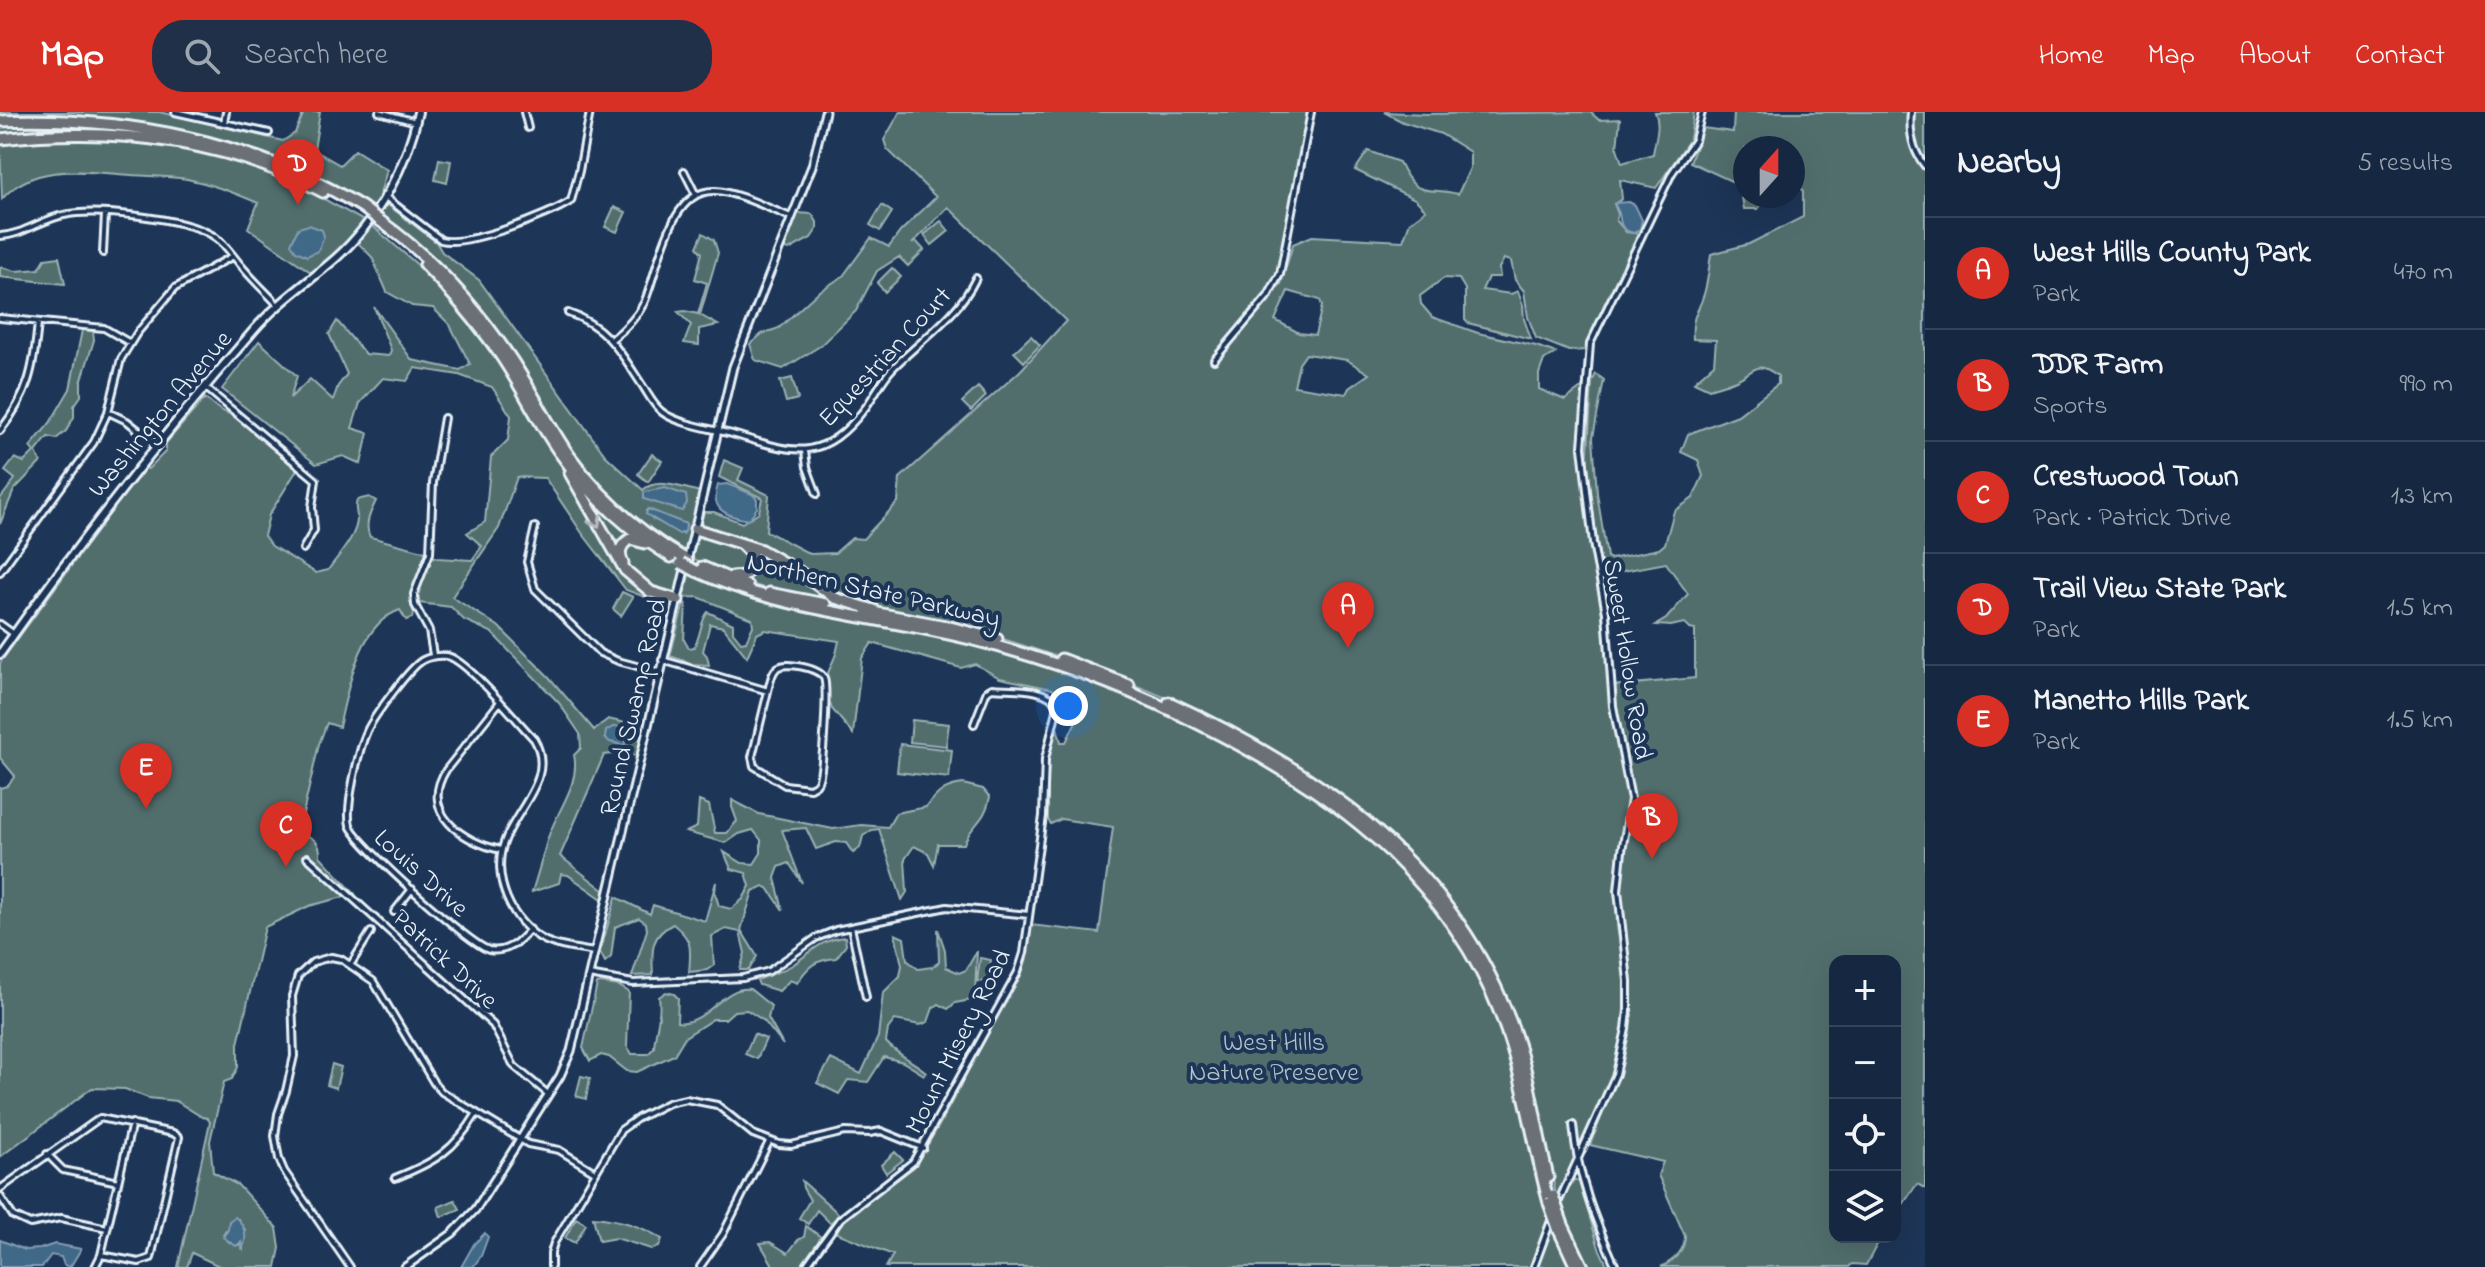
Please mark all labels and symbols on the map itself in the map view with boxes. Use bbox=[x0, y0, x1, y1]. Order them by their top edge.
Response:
north arrow bbox=[1733, 136, 1805, 208]
pin: D bbox=[272, 139, 324, 205]
street label: Equestrian Court bbox=[811, 279, 962, 437]
street label: Washington Avenue bbox=[80, 323, 243, 507]
one-way arrow bbox=[586, 513, 602, 527]
street label: Northern State Parkway bbox=[743, 544, 1003, 639]
street label: Sweet Hollow Road bbox=[1591, 556, 1661, 763]
pin: A bbox=[1322, 582, 1374, 648]
street label: Round Swamp Road bbox=[591, 595, 678, 820]
your location bbox=[1048, 686, 1088, 726]
pin: E bbox=[120, 743, 172, 809]
pin: B bbox=[1626, 793, 1678, 859]
pin: C bbox=[260, 801, 312, 867]
street label: Louis Drive bbox=[364, 821, 476, 928]
street label: Patrick Drive bbox=[382, 901, 506, 1020]
street label: Mount Misery Road bbox=[897, 943, 1023, 1141]
park label: West Hills Nature Preserve bbox=[1189, 1025, 1359, 1093]

